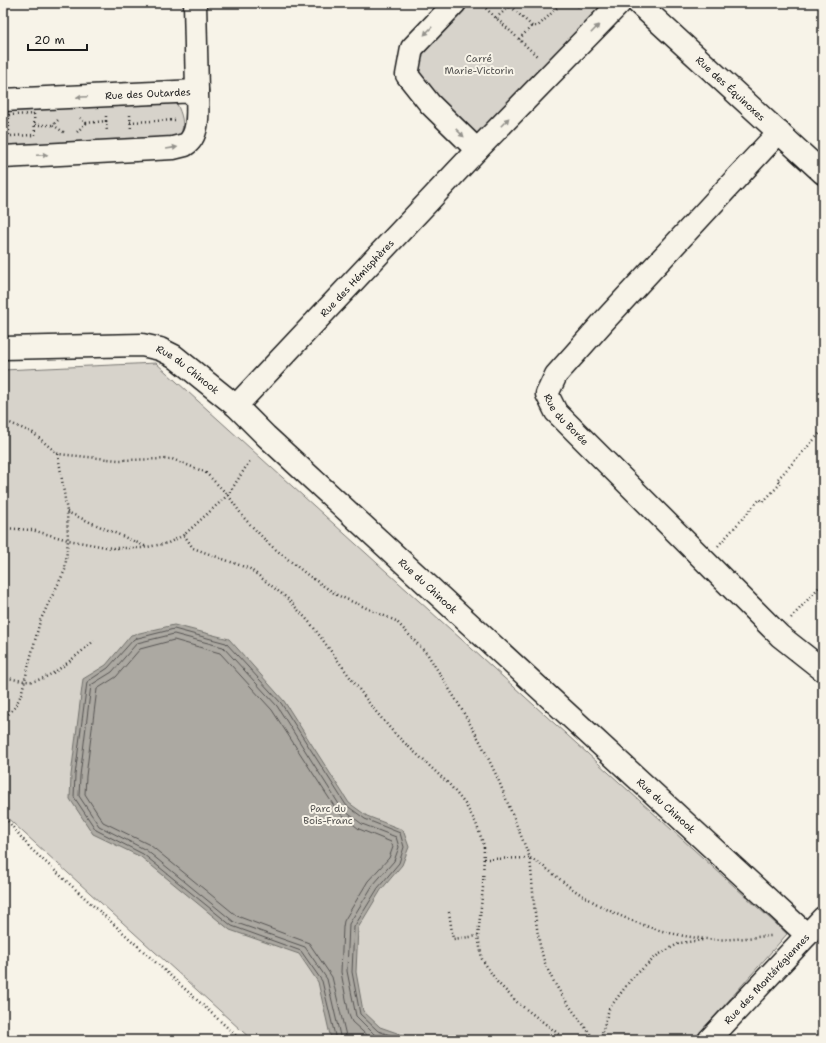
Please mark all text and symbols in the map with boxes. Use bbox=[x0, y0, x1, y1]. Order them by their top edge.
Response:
one-way arrow bbox=[590, 24, 600, 34]
scale bar bbox=[28, 26, 87, 52]
one-way arrow bbox=[423, 26, 433, 36]
text: 20 m bbox=[34, 32, 65, 48]
park label: Carré Marie-Victorin bbox=[444, 52, 514, 77]
street label: Rue des Équinoxes bbox=[693, 53, 768, 124]
street label: Rue des Outardes bbox=[105, 85, 191, 102]
one-way arrow bbox=[76, 94, 88, 101]
one-way arrow bbox=[500, 117, 509, 127]
one-way arrow bbox=[455, 128, 465, 138]
one-way arrow bbox=[166, 144, 178, 150]
one-way arrow bbox=[36, 152, 48, 159]
street label: Rue des Hémisphères bbox=[317, 236, 397, 320]
street label: Rue du Chinook bbox=[154, 342, 222, 397]
street label: Rue du Borée bbox=[541, 391, 592, 448]
street label: Rue du Chinook bbox=[396, 556, 460, 617]
street label: Rue du Chinook bbox=[634, 775, 698, 836]
park label: Parc du Bois-Franc bbox=[303, 802, 353, 827]
street label: Rue des Montérégiennes bbox=[721, 931, 812, 1027]

